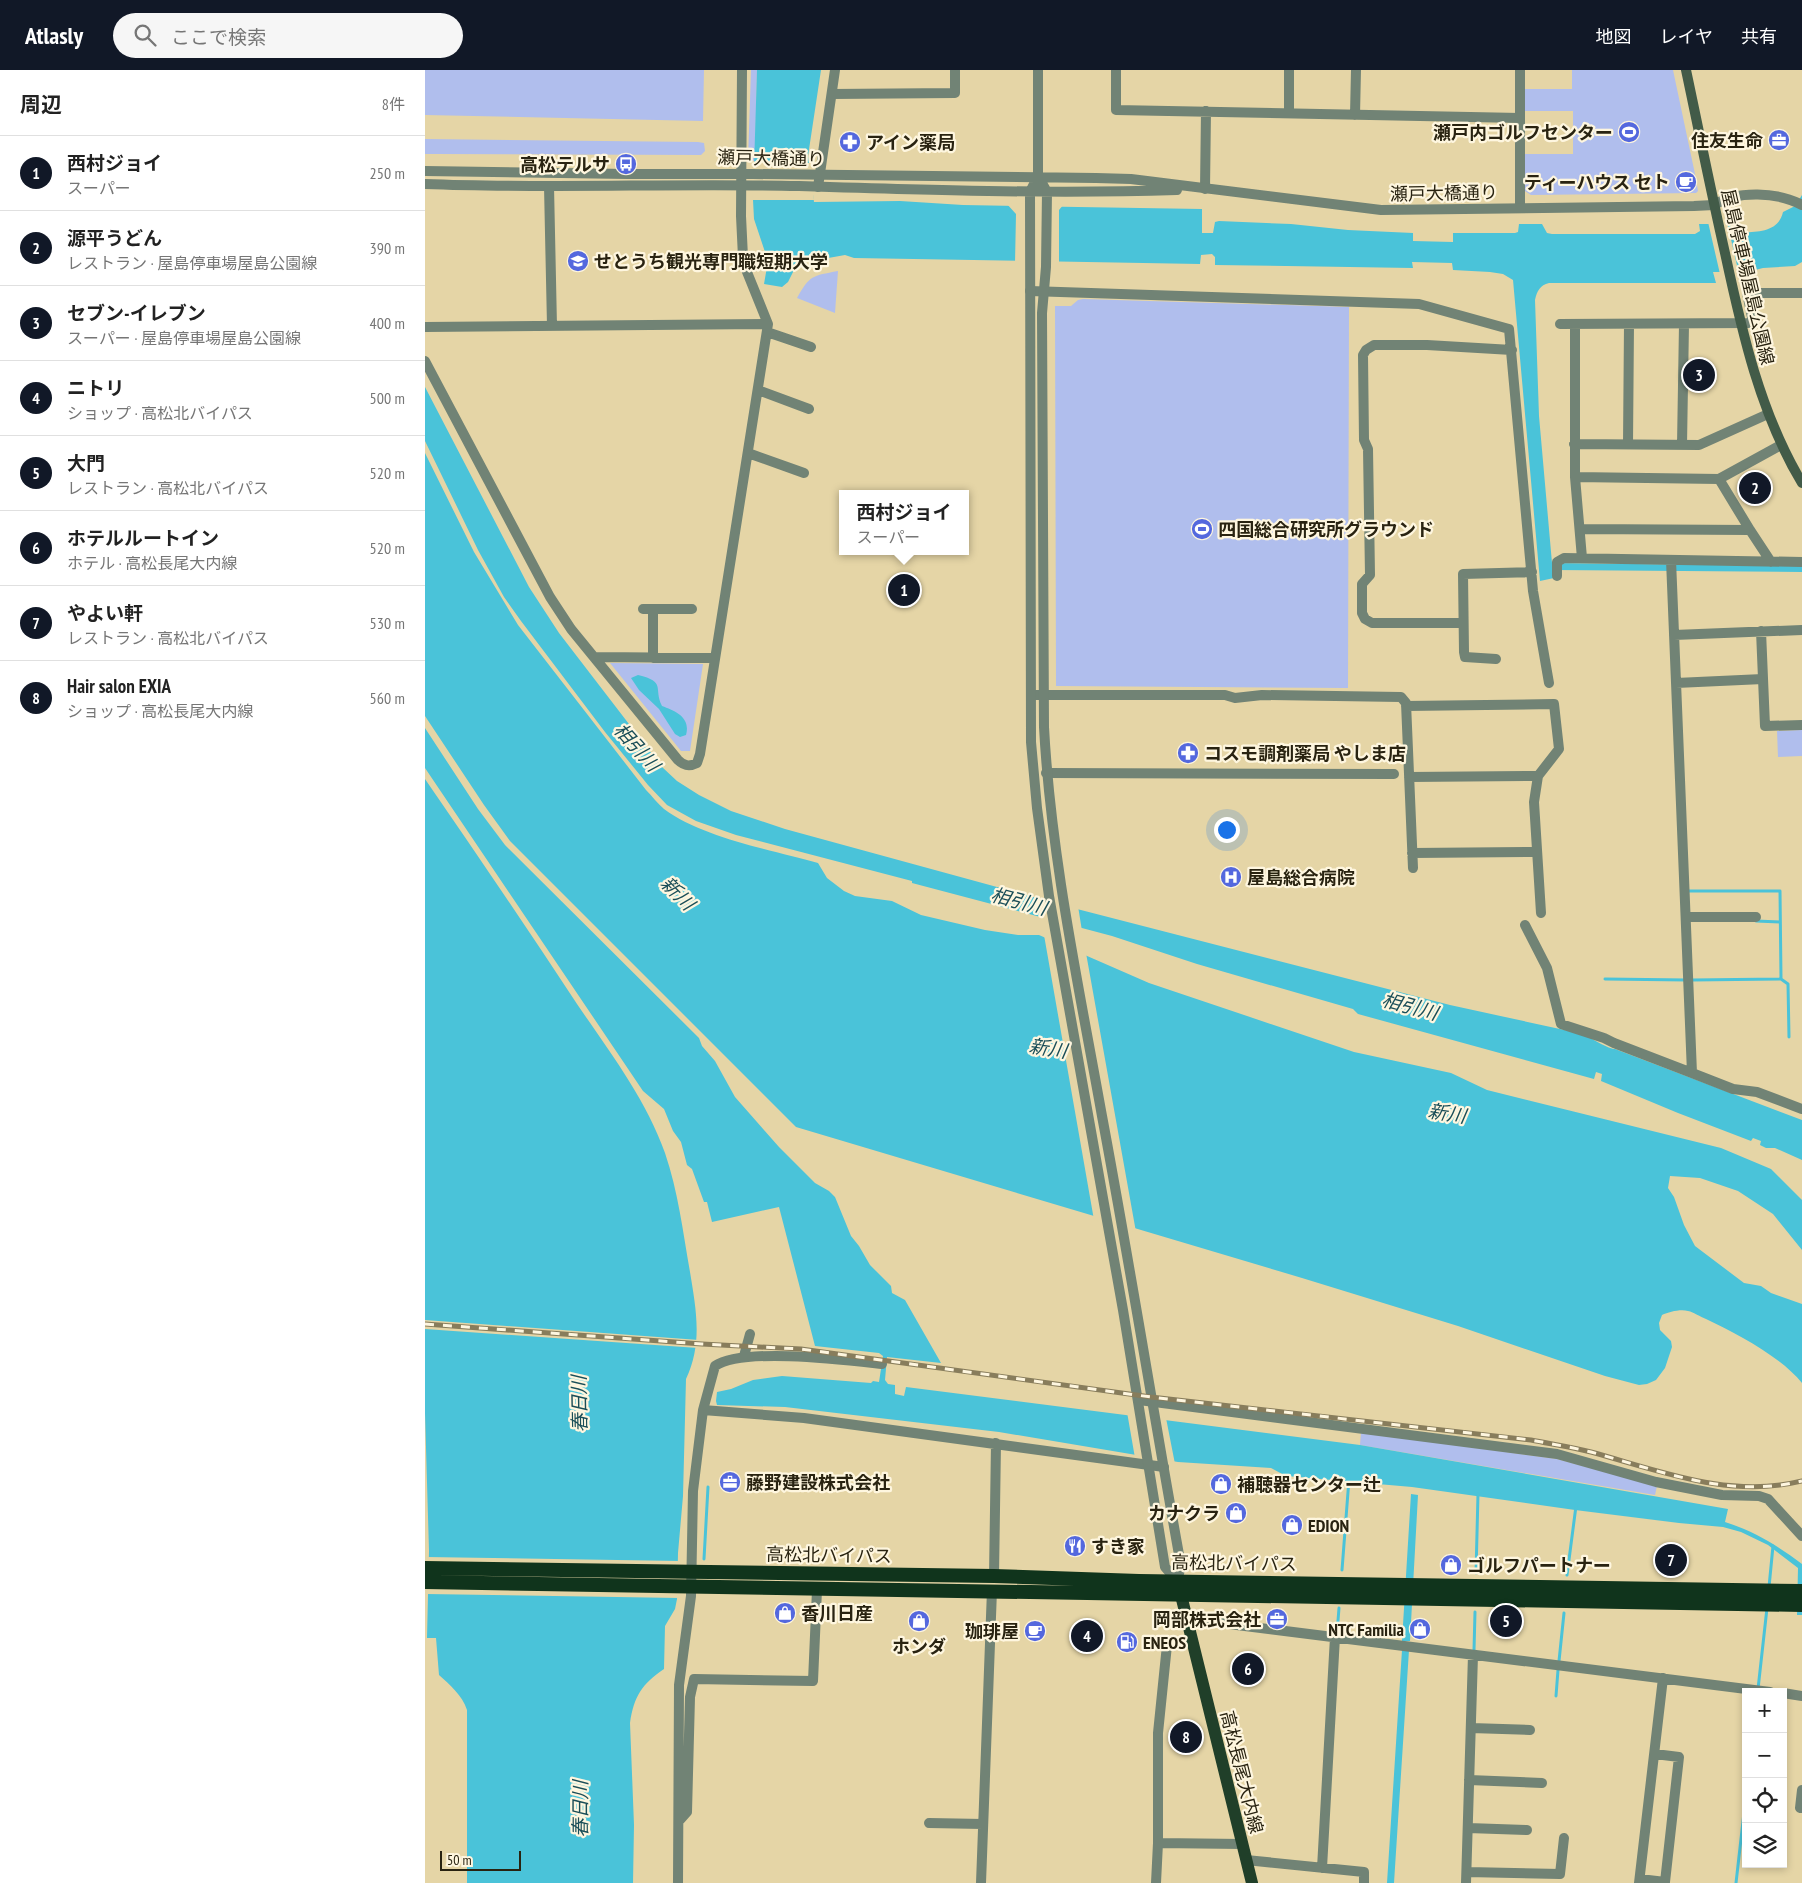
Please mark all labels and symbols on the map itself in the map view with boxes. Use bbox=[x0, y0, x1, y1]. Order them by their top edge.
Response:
sports icon: 瀬戸内ゴルフセンター bbox=[1617, 120, 1641, 144]
place label: 瀬戸内ゴルフセンター bbox=[1433, 121, 1613, 144]
office icon: 住友生命 bbox=[1767, 128, 1791, 152]
place label: 住友生命 bbox=[1691, 129, 1763, 152]
pharmacy icon: アイン薬局 bbox=[838, 130, 862, 154]
place label: アイン薬局 bbox=[866, 131, 955, 154]
street label: 瀬戸大橋通り bbox=[717, 146, 825, 170]
bus stop icon: 高松テルサ bbox=[614, 152, 638, 176]
place label: 高松テルサ bbox=[520, 153, 610, 176]
cafe icon: ティーハウス セト bbox=[1674, 170, 1698, 194]
place label: ティーハウス セト bbox=[1524, 171, 1670, 194]
street label: 瀬戸大橋通り bbox=[1390, 181, 1498, 205]
street label: 屋島停車場屋島公園線 bbox=[1717, 187, 1779, 367]
school or university icon: せとうち観光専門職短期大学 bbox=[566, 249, 590, 273]
place label: せとうち観光専門職短期大学 bbox=[594, 250, 828, 273]
pin: 3 bbox=[1683, 356, 1715, 394]
pin: 2 bbox=[1739, 469, 1771, 507]
sports icon: 四国総合研究所グラウンド bbox=[1190, 517, 1214, 541]
place label: 四国総合研究所グラウンド bbox=[1218, 518, 1434, 541]
pin: 1 bbox=[888, 571, 920, 609]
water label: 相引川 bbox=[609, 718, 666, 778]
pharmacy icon: コスモ調剤薬局 やしま店 bbox=[1176, 741, 1200, 765]
place label: コスモ調剤薬局 やしま店 bbox=[1204, 742, 1406, 765]
your location bbox=[1214, 817, 1240, 843]
hospital icon: 屋島総合病院 bbox=[1219, 865, 1243, 889]
place label: 屋島総合病院 bbox=[1247, 866, 1355, 889]
water label: 新川 bbox=[656, 871, 701, 916]
water label: 相引川 bbox=[988, 882, 1052, 920]
water label: 相引川 bbox=[1379, 987, 1443, 1025]
water label: 新川 bbox=[1027, 1033, 1071, 1063]
water label: 新川 bbox=[1426, 1098, 1470, 1128]
water label: 春日川 bbox=[566, 1373, 591, 1433]
office icon: 藤野建設株式会社 bbox=[718, 1470, 742, 1494]
place label: 藤野建設株式会社 bbox=[746, 1471, 890, 1494]
shop icon: 補聴器センター辻 bbox=[1209, 1472, 1233, 1496]
place label: 補聴器センター辻 bbox=[1237, 1473, 1381, 1496]
shop icon: カナクラ bbox=[1224, 1501, 1248, 1525]
place label: カナクラ bbox=[1148, 1502, 1220, 1525]
shop icon: EDION bbox=[1280, 1513, 1304, 1537]
place label: EDION bbox=[1308, 1514, 1349, 1537]
restaurant icon: すき家 bbox=[1063, 1534, 1087, 1558]
place label: すき家 bbox=[1091, 1535, 1145, 1558]
pin: 7 bbox=[1655, 1541, 1687, 1579]
street label: 高松北バイパス bbox=[766, 1542, 892, 1568]
street label: 高松北バイパス bbox=[1171, 1550, 1297, 1576]
shop icon: ゴルフパートナー bbox=[1439, 1553, 1463, 1577]
place label: ゴルフパートナー bbox=[1467, 1554, 1611, 1577]
shop icon: 香川日産 bbox=[773, 1601, 797, 1625]
place label: 香川日産 bbox=[801, 1602, 873, 1625]
pin: 5 bbox=[1490, 1602, 1522, 1640]
office icon: 岡部株式会社 bbox=[1265, 1607, 1289, 1631]
place label: 岡部株式会社 bbox=[1153, 1608, 1261, 1631]
shop icon: ホンダ bbox=[907, 1609, 931, 1633]
pin: 4 bbox=[1071, 1617, 1103, 1655]
shop icon: NTC Familia bbox=[1408, 1617, 1432, 1641]
place label: NTC Familia bbox=[1328, 1618, 1404, 1641]
cafe icon: 珈琲屋 bbox=[1023, 1619, 1047, 1643]
place label: 珈琲屋 bbox=[965, 1620, 1019, 1643]
fuel station icon: ENEOS bbox=[1115, 1630, 1139, 1654]
place label: ENEOS bbox=[1143, 1631, 1186, 1654]
place label: ホンダ bbox=[892, 1635, 946, 1658]
pin: 6 bbox=[1232, 1650, 1264, 1688]
street label: 高松長尾大内線 bbox=[1216, 1708, 1268, 1836]
pin: 8 bbox=[1170, 1718, 1202, 1756]
water label: 春日川 bbox=[568, 1779, 592, 1838]
scale bar bbox=[440, 1848, 521, 1871]

